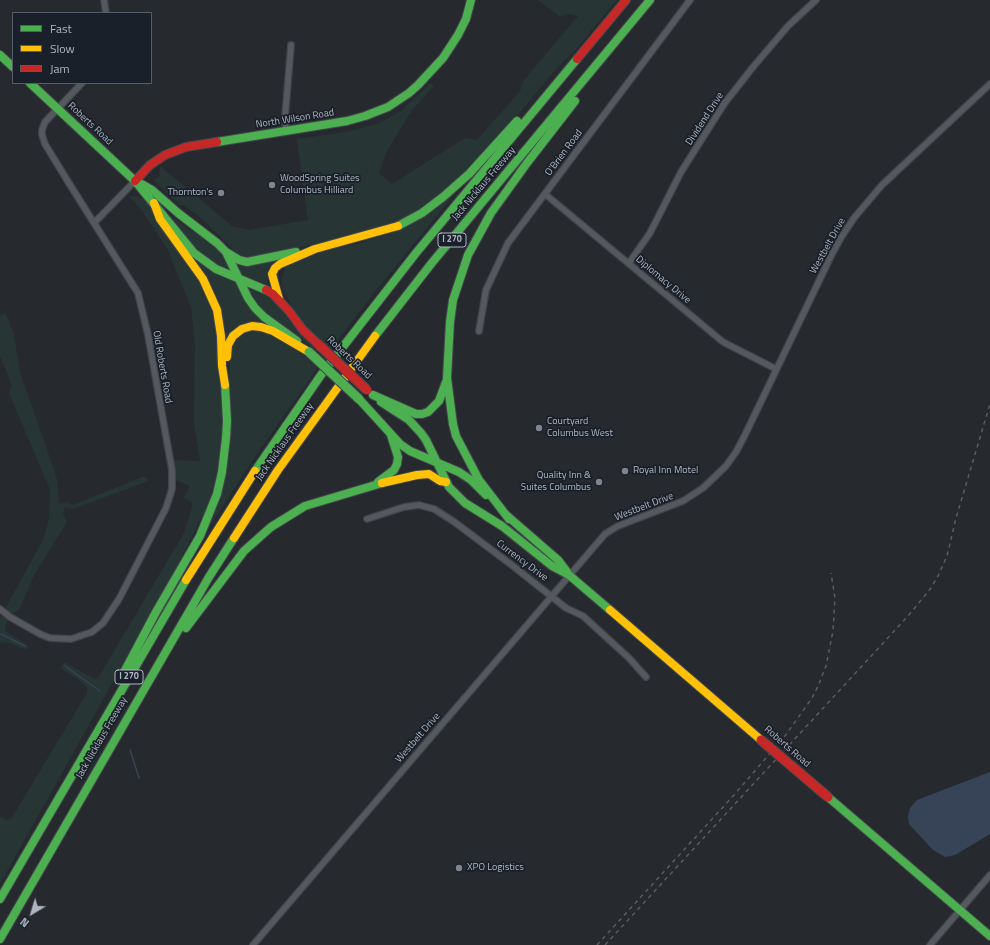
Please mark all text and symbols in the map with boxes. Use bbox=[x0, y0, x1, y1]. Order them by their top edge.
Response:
legend bbox=[12, 12, 152, 84]
text: Fast bbox=[50, 19, 72, 38]
text: Slow bbox=[50, 39, 75, 58]
text: Jam bbox=[50, 59, 70, 78]
street label: Dividend Drive bbox=[683, 90, 727, 148]
street label: Roberts Road bbox=[65, 100, 115, 148]
street label: North Wilson Road bbox=[255, 107, 335, 131]
street label: O'Brien Road bbox=[543, 128, 585, 178]
street label: Jack Nicklaus Freeway bbox=[450, 145, 518, 223]
place label: WoodSpring Suites Columbus Hilliard bbox=[280, 173, 360, 196]
marker: WoodSpring Suites Columbus Hilliard bbox=[267, 180, 277, 190]
place label: Thornton's bbox=[168, 187, 213, 199]
marker: Thornton's bbox=[216, 188, 226, 198]
street label: Westbelt Drive bbox=[808, 216, 848, 276]
road number: I 270 bbox=[438, 233, 466, 247]
street label: Diplomacy Drive bbox=[633, 254, 693, 306]
street label: Old Roberts Road bbox=[150, 330, 174, 404]
street label: Roberts Road bbox=[324, 334, 374, 382]
street label: Jack Nicklaus Freeway bbox=[254, 401, 316, 483]
place label: Courtyard Columbus West bbox=[547, 416, 613, 440]
marker: Courtyard Columbus West bbox=[534, 423, 544, 433]
place label: Royal Inn Motel bbox=[633, 465, 698, 477]
marker: Royal Inn Motel bbox=[620, 466, 630, 476]
place label: Quality Inn & Suites Columbus bbox=[521, 470, 591, 494]
marker: Quality Inn & Suites Columbus bbox=[594, 477, 604, 487]
street label: Westbelt Drive bbox=[613, 490, 675, 524]
street label: Currency Drive bbox=[494, 538, 550, 584]
road number: I 270 bbox=[115, 670, 143, 684]
street label: Jack Nicklaus Freeway bbox=[74, 695, 130, 781]
street label: Westbelt Drive bbox=[393, 711, 443, 765]
street label: Roberts Road bbox=[762, 724, 812, 770]
place label: XPO Logistics bbox=[467, 862, 524, 874]
marker: XPO Logistics bbox=[454, 863, 464, 873]
north arrow bbox=[12, 893, 52, 933]
text: N bbox=[17, 914, 33, 931]

